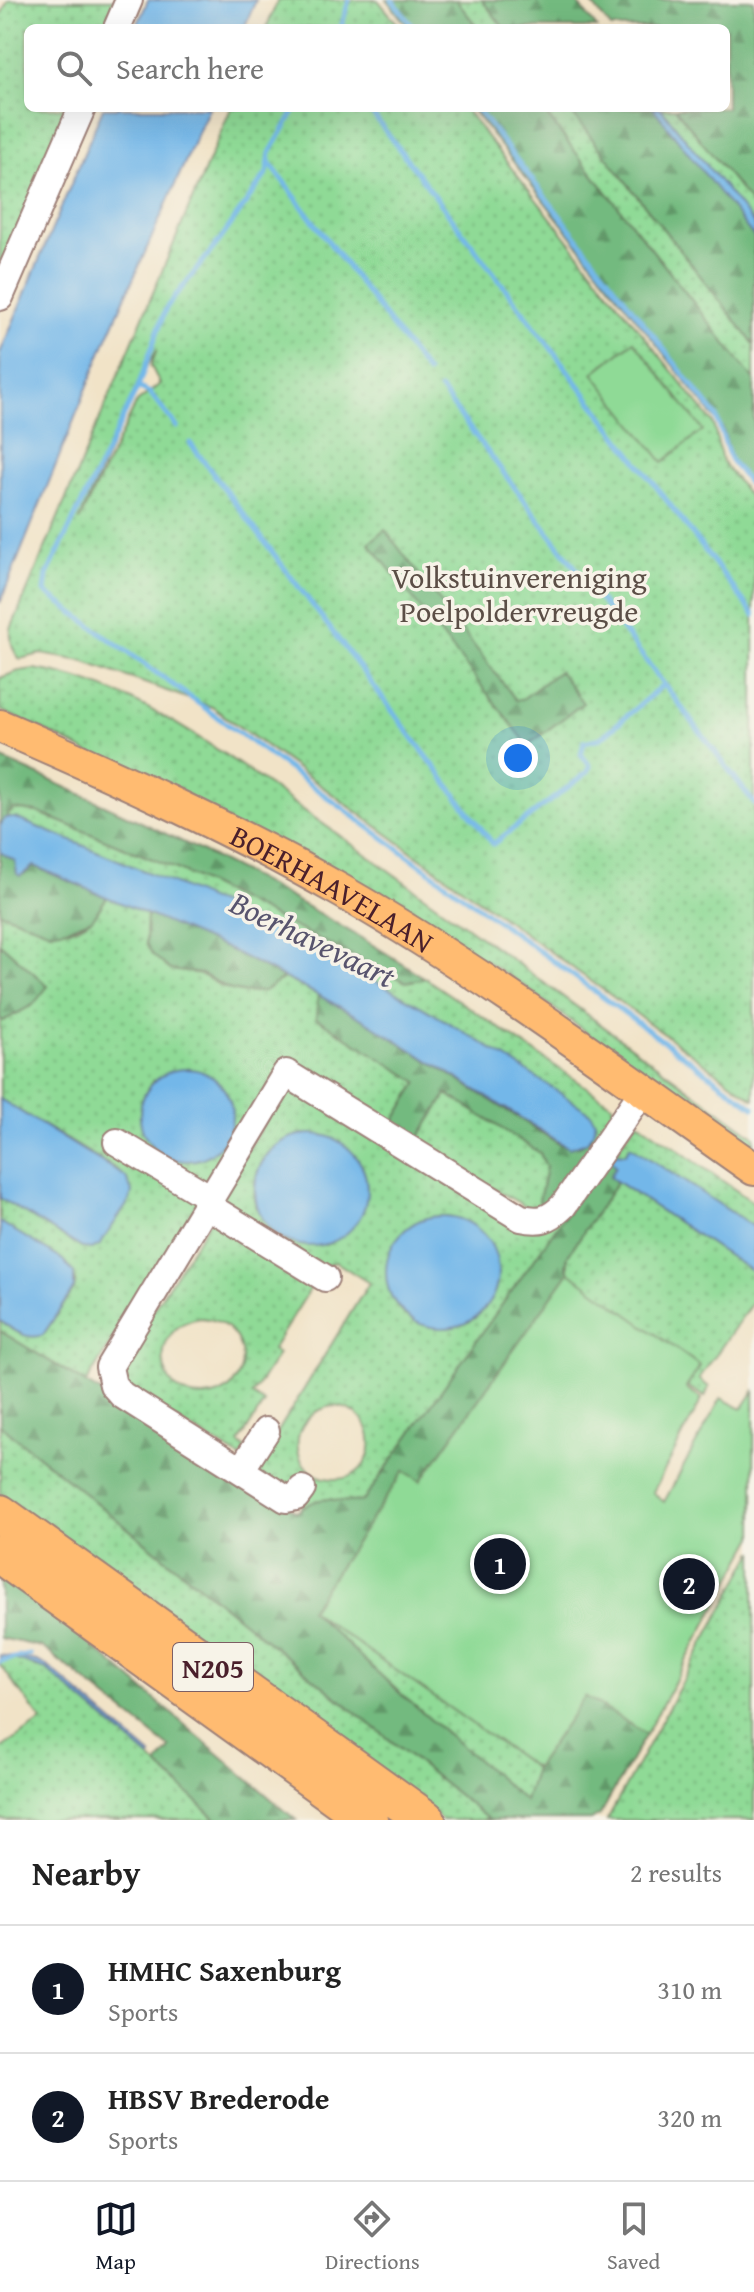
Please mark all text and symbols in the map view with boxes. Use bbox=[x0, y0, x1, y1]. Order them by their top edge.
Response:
search box bbox=[24, 24, 730, 112]
icon: search bbox=[52, 46, 96, 90]
text: Search here bbox=[116, 46, 264, 90]
park label: Volkstuinvereniging Poelpoldervreugde bbox=[391, 555, 647, 633]
your location bbox=[498, 738, 538, 778]
street label: BOERHAAVELAAN bbox=[223, 813, 442, 964]
water label: Boerhavevaart bbox=[222, 878, 404, 1000]
pin: 1 bbox=[474, 1534, 526, 1594]
pin: 2 bbox=[663, 1554, 715, 1614]
road number: N205 bbox=[173, 1643, 253, 1691]
text: Nearby bbox=[32, 1848, 141, 1897]
text: 2 results bbox=[630, 1853, 722, 1892]
text: HMHC Saxenburg bbox=[108, 1948, 341, 1992]
text: 1 bbox=[51, 1970, 65, 2009]
text: 310 m bbox=[657, 1970, 722, 2009]
text: Sports bbox=[108, 1992, 178, 2031]
text: HBSV Brederode bbox=[108, 2076, 330, 2120]
text: 2 bbox=[51, 2098, 65, 2137]
text: 320 m bbox=[657, 2098, 722, 2137]
text: Sports bbox=[108, 2120, 178, 2159]
tab: Map bbox=[94, 2197, 138, 2277]
tab: Directions bbox=[325, 2197, 420, 2277]
tab: Saved bbox=[607, 2197, 660, 2277]

